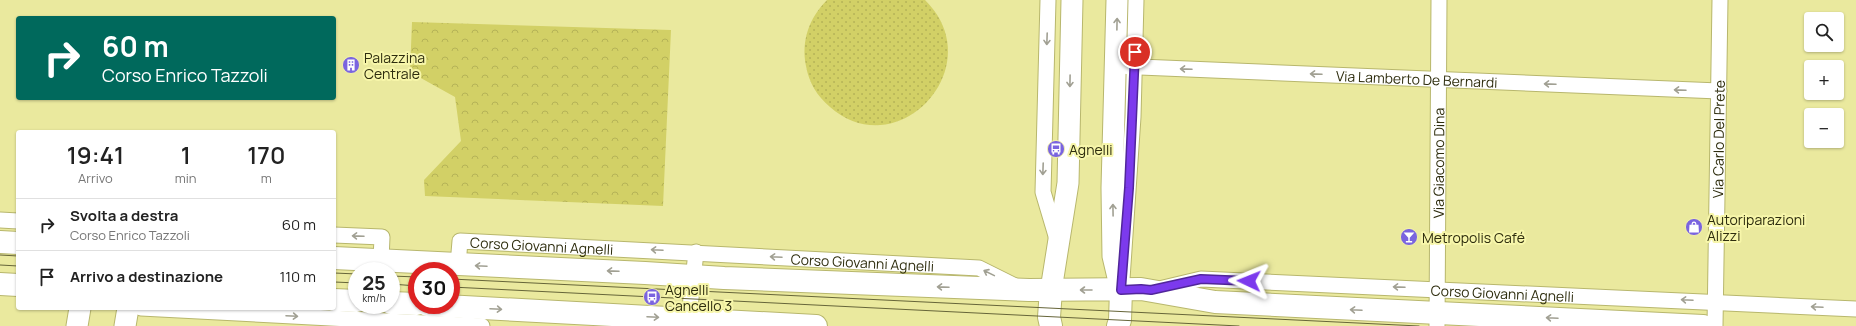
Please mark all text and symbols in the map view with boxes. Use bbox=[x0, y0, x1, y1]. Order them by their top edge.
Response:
map controls bbox=[1804, 12, 1844, 148]
button: search bbox=[1804, 12, 1844, 52]
one-way arrow bbox=[1113, 18, 1120, 31]
text: 60 m bbox=[102, 27, 169, 65]
icon: right bbox=[36, 32, 88, 84]
one-way arrow bbox=[1043, 32, 1051, 45]
pin bbox=[1118, 35, 1152, 69]
icon: arrive bbox=[1124, 41, 1146, 63]
place label: Palazzina Centrale bbox=[364, 48, 425, 83]
building icon: Palazzina Centrale bbox=[341, 55, 361, 75]
button: + bbox=[1804, 60, 1844, 100]
text: Corso Enrico Tazzoli bbox=[102, 63, 268, 87]
one-way arrow bbox=[1180, 65, 1193, 72]
street label: Via Lamberto De Bernardi bbox=[1336, 66, 1498, 91]
one-way arrow bbox=[1310, 71, 1323, 78]
one-way arrow bbox=[1066, 74, 1074, 87]
one-way arrow bbox=[1544, 80, 1557, 88]
street label: Via Carlo Del Prete bbox=[1707, 80, 1728, 198]
one-way arrow bbox=[1674, 86, 1687, 93]
street label: Via Giacomo Dina bbox=[1428, 108, 1448, 218]
button: − bbox=[1804, 108, 1844, 148]
text: 19:41 bbox=[67, 138, 124, 171]
text: 1 bbox=[181, 138, 191, 171]
text: 170 bbox=[247, 138, 285, 171]
bus stop icon: Agnelli bbox=[1046, 139, 1066, 159]
place label: Agnelli bbox=[1069, 140, 1112, 159]
one-way arrow bbox=[1039, 162, 1047, 175]
text: Arrivo bbox=[78, 169, 113, 187]
text: min bbox=[175, 169, 197, 187]
text: m bbox=[261, 169, 272, 187]
one-way arrow bbox=[1109, 204, 1116, 217]
text: Svolta a destra bbox=[70, 205, 178, 226]
place label: Autoriparazioni Alizzi bbox=[1707, 210, 1805, 245]
icon: right bbox=[36, 214, 58, 236]
text: 60 m bbox=[282, 214, 316, 235]
shop icon: Autoriparazioni Alizzi bbox=[1684, 217, 1704, 237]
text: Corso Enrico Tazzoli bbox=[70, 226, 190, 244]
bar icon: Metropolis Café bbox=[1399, 227, 1419, 247]
place label: Metropolis Café bbox=[1422, 228, 1525, 247]
one-way arrow bbox=[352, 232, 365, 240]
street label: Corso Giovanni Agnelli bbox=[470, 232, 614, 258]
one-way arrow bbox=[651, 247, 664, 254]
street label: Corso Giovanni Agnelli bbox=[790, 249, 934, 275]
one-way arrow bbox=[770, 253, 783, 261]
position arrow bbox=[1228, 260, 1270, 302]
speed limit sign: 30 bbox=[408, 262, 460, 314]
one-way arrow bbox=[475, 262, 488, 269]
icon: arrive bbox=[36, 266, 58, 288]
text: Arrivo a destinazione bbox=[70, 266, 223, 287]
text: 110 m bbox=[279, 266, 316, 287]
one-way arrow bbox=[607, 268, 620, 275]
text: 25 bbox=[362, 269, 386, 296]
one-way arrow bbox=[983, 269, 995, 276]
place label: Agnelli Cancello 3 bbox=[665, 280, 732, 315]
street label: Corso Giovanni Agnelli bbox=[1430, 280, 1575, 306]
one-way arrow bbox=[937, 283, 950, 290]
one-way arrow bbox=[1393, 284, 1406, 291]
one-way arrow bbox=[1080, 286, 1093, 294]
bus stop icon: Agnelli Cancello 3 bbox=[642, 287, 662, 307]
text: km/h bbox=[362, 291, 386, 305]
one-way arrow bbox=[1681, 297, 1694, 304]
one-way arrow bbox=[1811, 303, 1824, 310]
one-way arrow bbox=[489, 305, 502, 312]
one-way arrow bbox=[1350, 306, 1363, 313]
one-way arrow bbox=[285, 312, 298, 320]
one-way arrow bbox=[646, 314, 659, 321]
one-way arrow bbox=[1546, 315, 1559, 322]

